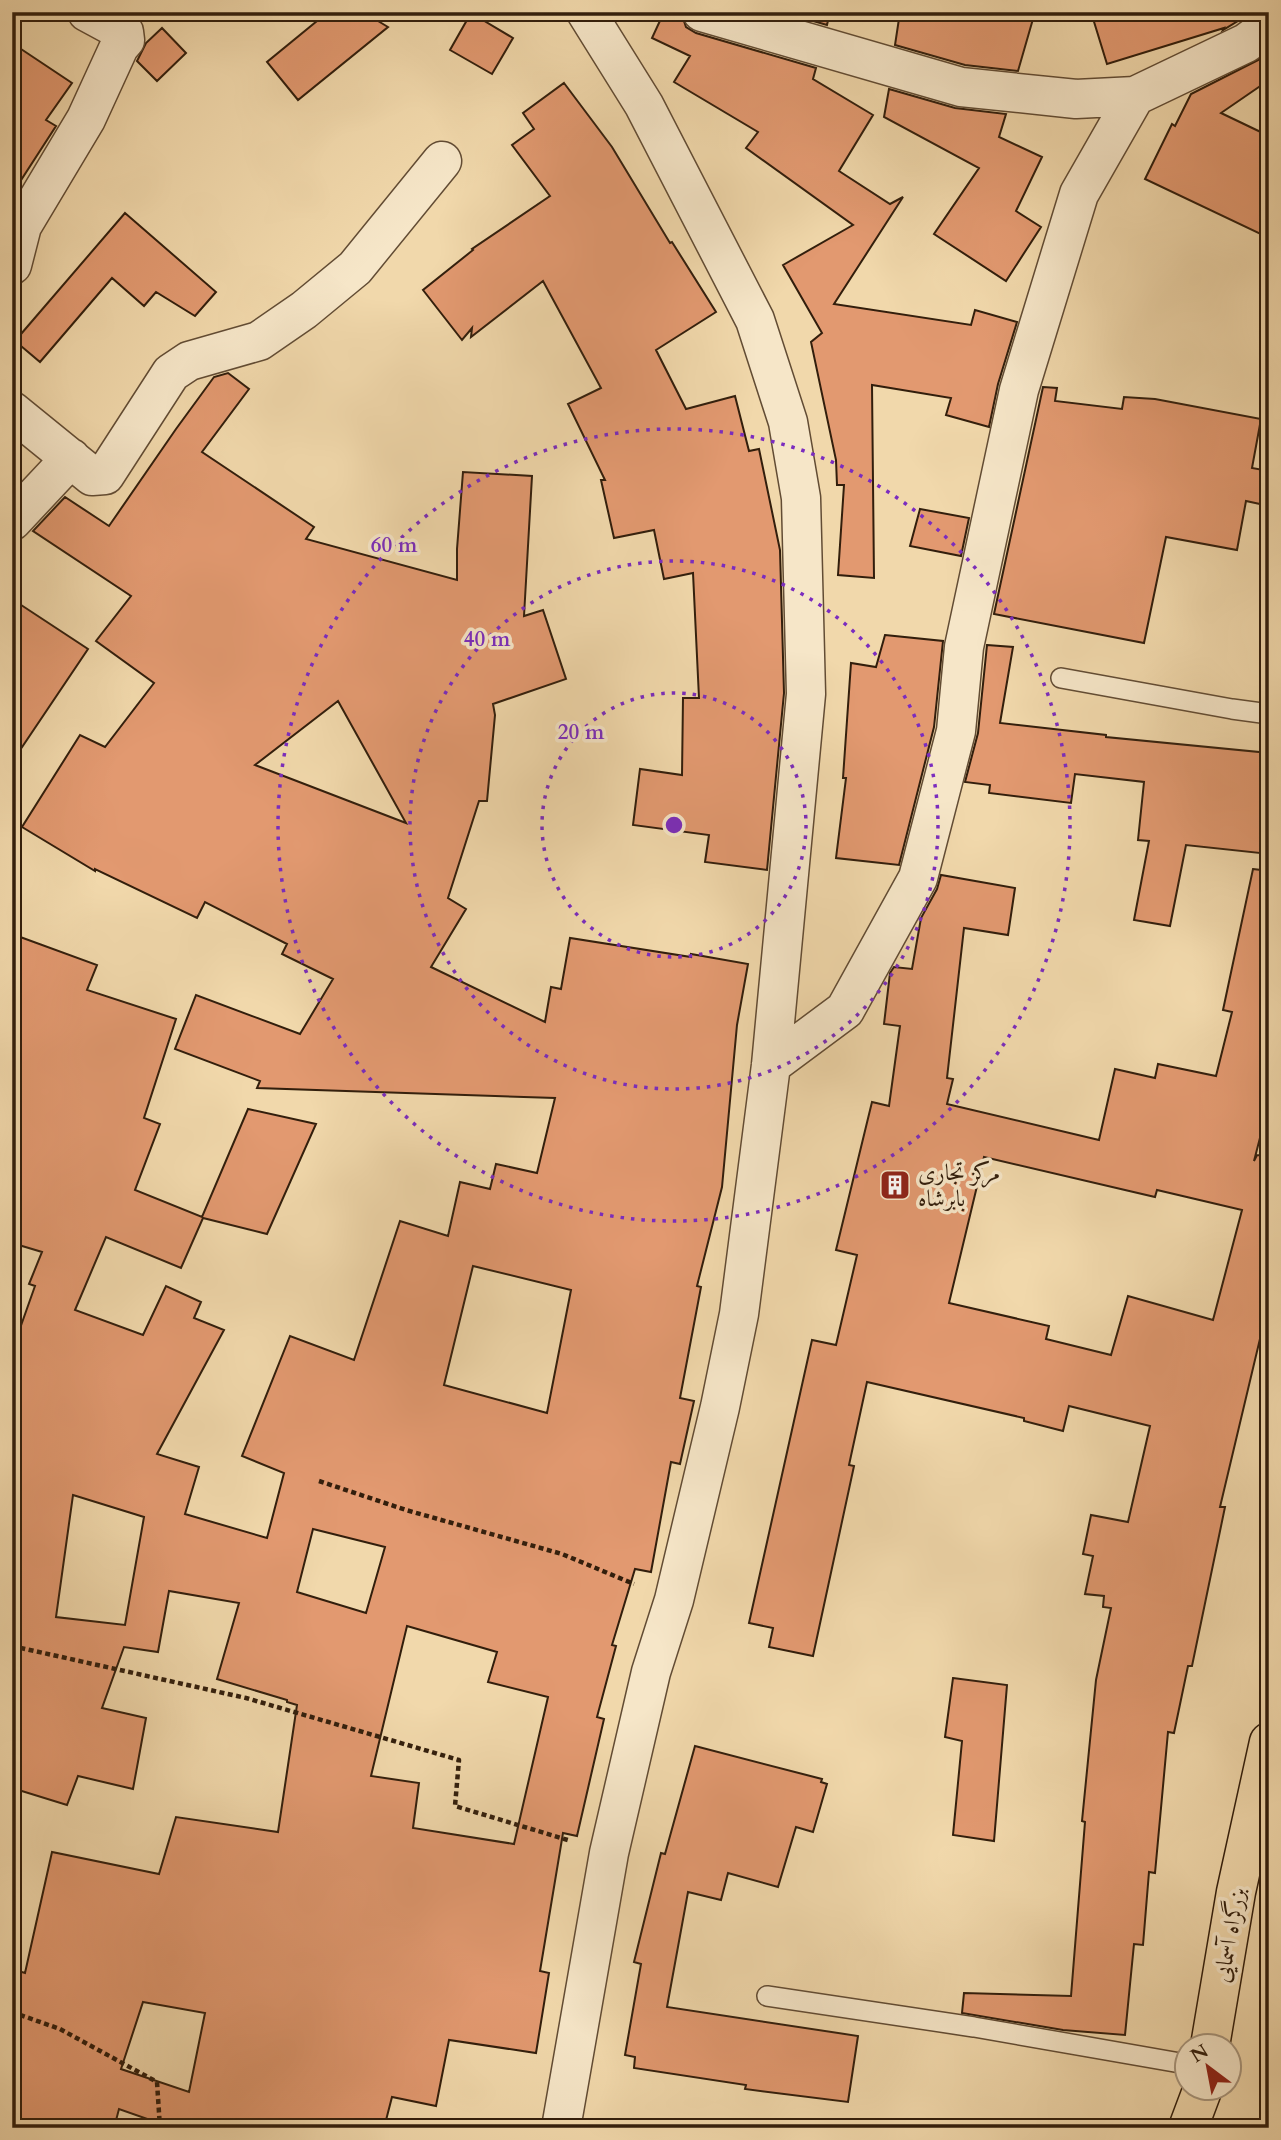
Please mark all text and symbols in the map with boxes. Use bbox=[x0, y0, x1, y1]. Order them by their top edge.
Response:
text: 60 m bbox=[371, 531, 418, 560]
text: 40 m bbox=[464, 625, 511, 654]
text: 20 m bbox=[558, 718, 605, 747]
centre of rings bbox=[662, 813, 686, 837]
place label: مرکز تجاری بابرشاه bbox=[918, 1157, 1000, 1214]
building icon: مرکز تجاری بابرشاه bbox=[878, 1168, 912, 1202]
street label: بزرگراه آسمایی bbox=[1206, 1885, 1253, 1985]
north arrow bbox=[1172, 2032, 1242, 2102]
text: N bbox=[1186, 2038, 1214, 2069]

